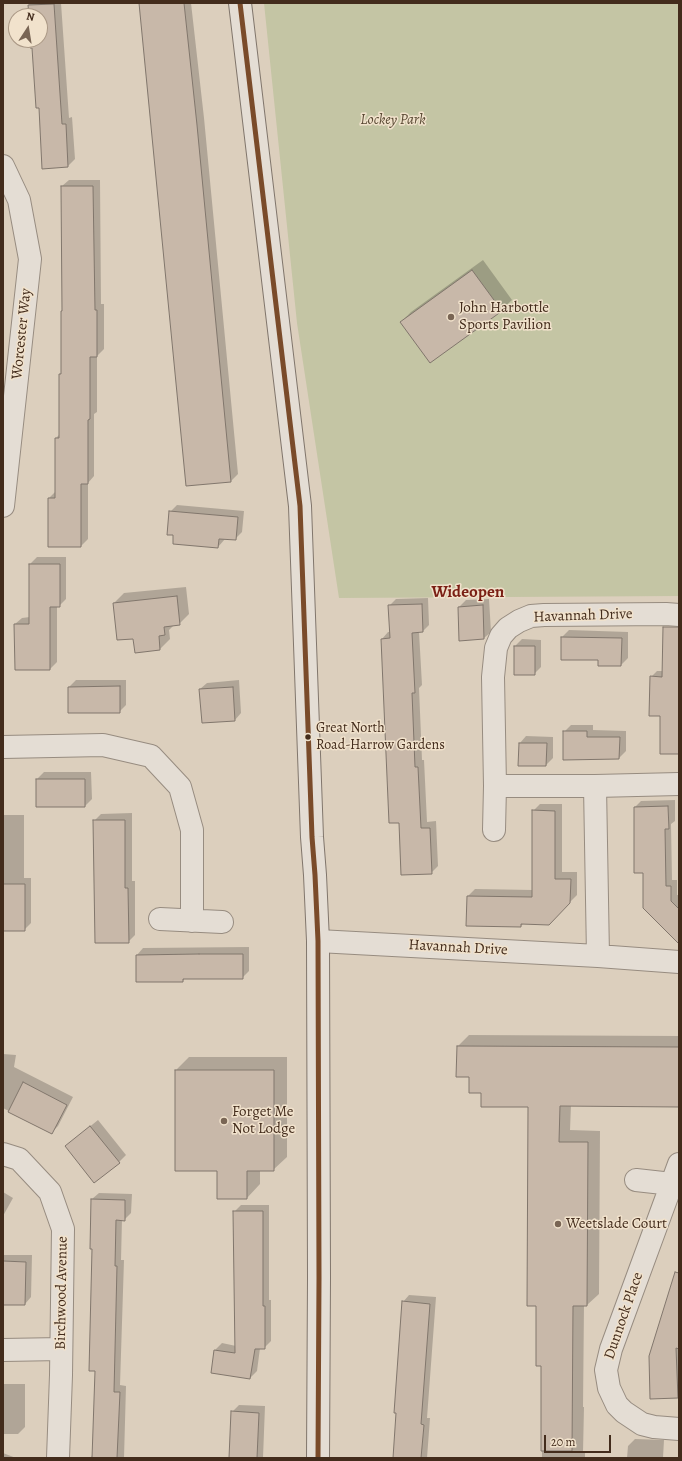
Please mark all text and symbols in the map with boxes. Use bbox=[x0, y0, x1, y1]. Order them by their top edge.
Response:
north arrow bbox=[8, 8, 48, 48]
text: N bbox=[25, 9, 36, 25]
park label: Lockey Park bbox=[360, 111, 426, 129]
street label: Worcester Way bbox=[8, 288, 36, 380]
place label: John Harbottle Sports Pavilion bbox=[459, 299, 551, 334]
marker: John Harbottle Sports Pavilion bbox=[446, 312, 456, 322]
district label: Wideopen bbox=[432, 583, 504, 603]
street label: Havannah Drive bbox=[533, 605, 633, 627]
place label: Great North Road-Harrow Gardens bbox=[316, 721, 445, 754]
marker: Great North Road-Harrow Gardens bbox=[303, 732, 313, 742]
street label: Havannah Drive bbox=[408, 936, 508, 960]
place label: Forget Me Not Lodge bbox=[232, 1103, 295, 1138]
marker: Forget Me Not Lodge bbox=[219, 1116, 229, 1126]
place label: Weetslade Court bbox=[566, 1215, 667, 1233]
marker: Weetslade Court bbox=[553, 1219, 563, 1229]
street label: Birchwood Avenue bbox=[52, 1236, 72, 1350]
street label: Dunnock Place bbox=[601, 1270, 647, 1362]
scale bar bbox=[546, 1427, 613, 1453]
text: 20 m bbox=[551, 1434, 575, 1450]

